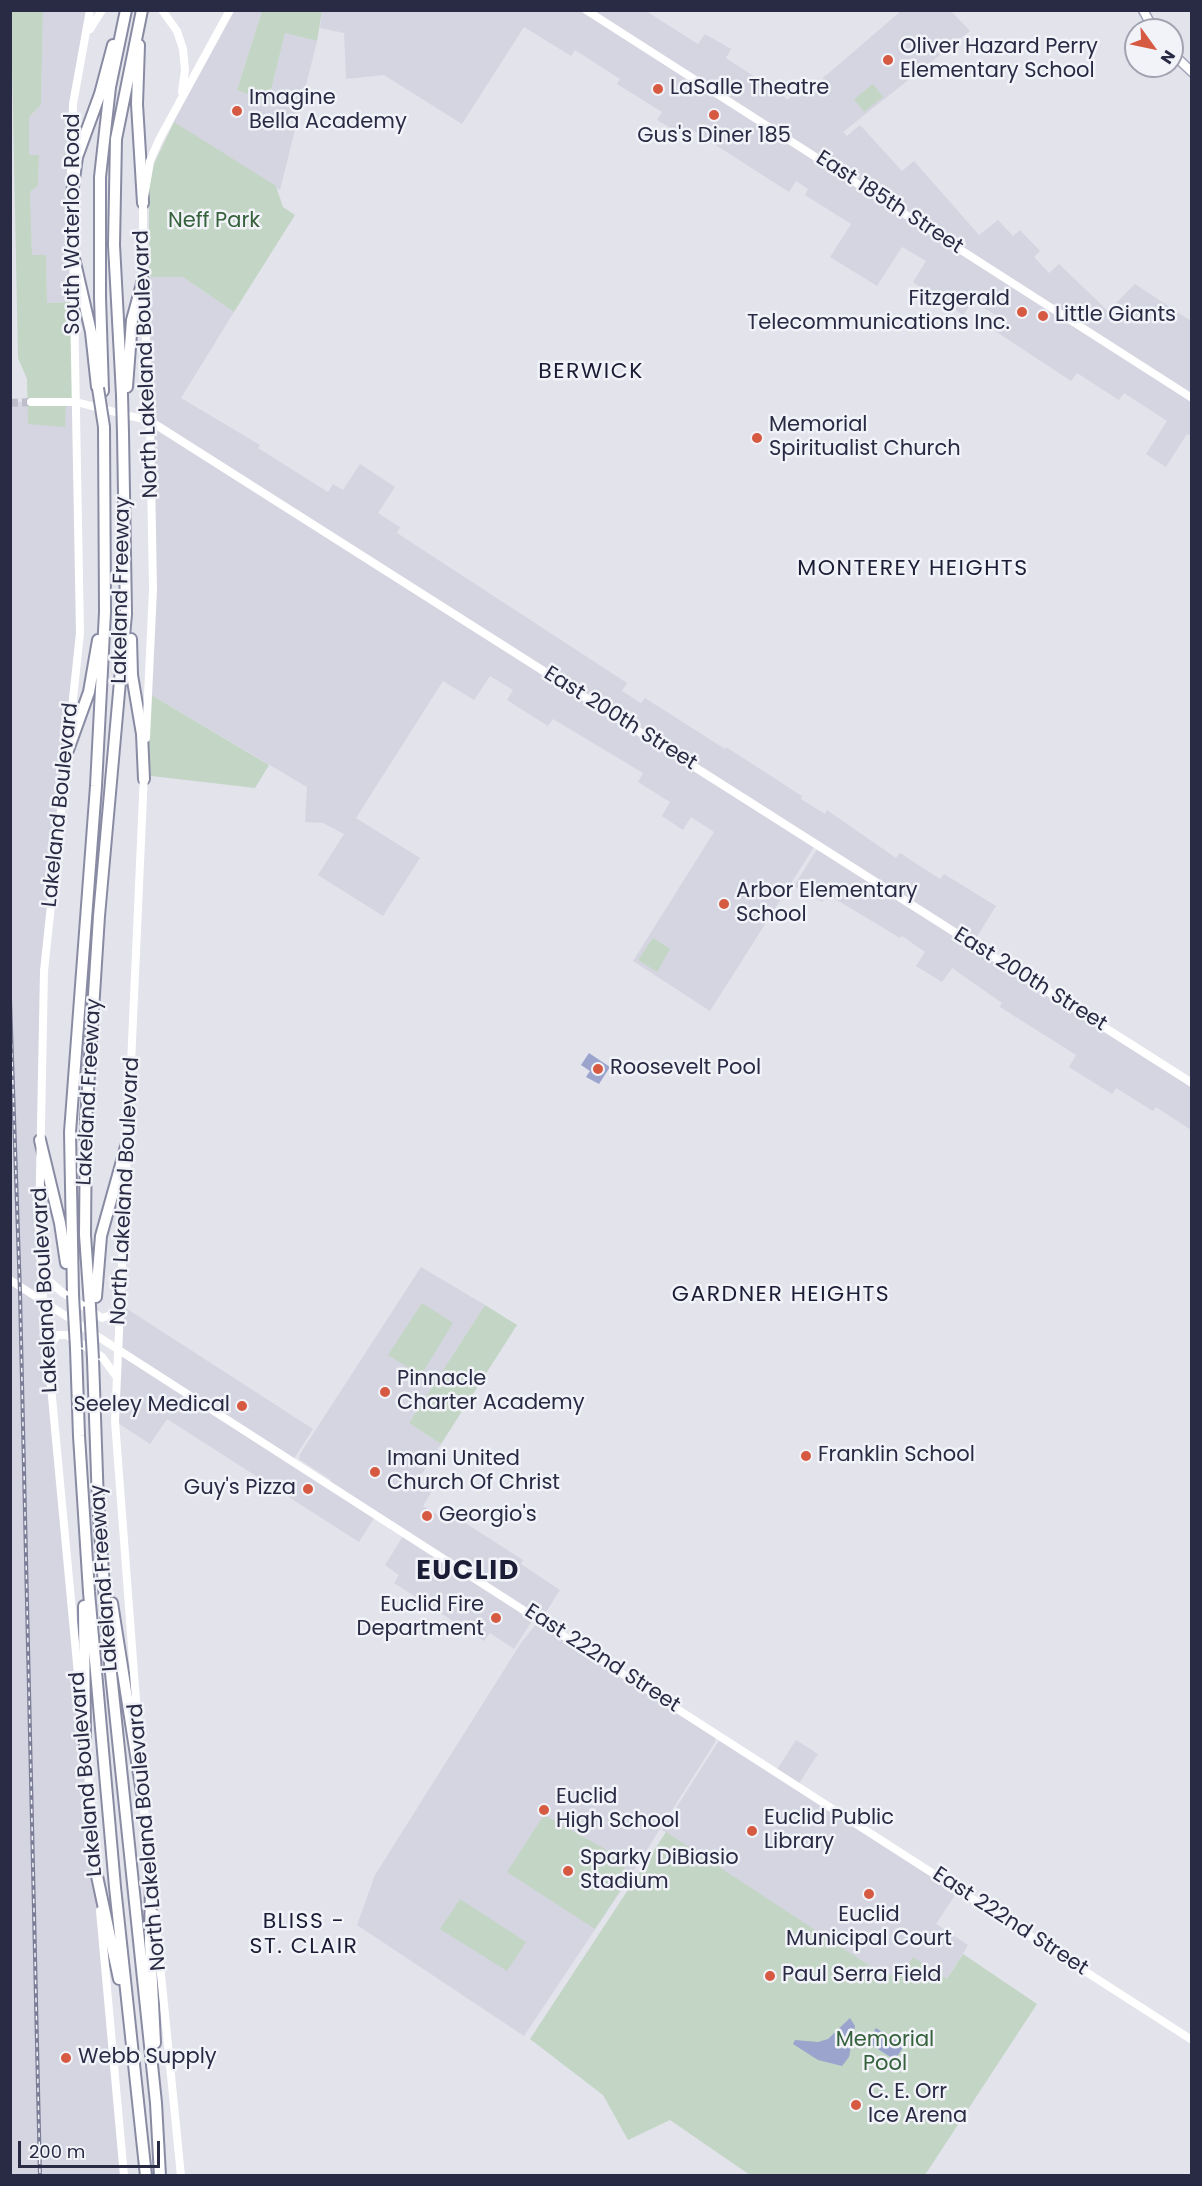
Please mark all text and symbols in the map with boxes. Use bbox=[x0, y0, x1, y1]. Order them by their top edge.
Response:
north arrow bbox=[1124, 18, 1184, 78]
place label: Oliver Hazard Perry Elementary School bbox=[900, 35, 1098, 85]
text: N bbox=[1155, 46, 1181, 68]
marker: Oliver Hazard Perry Elementary School bbox=[881, 53, 895, 67]
place label: LaSalle Theatre bbox=[670, 76, 829, 102]
marker: LaSalle Theatre bbox=[651, 82, 665, 96]
place label: Imagine Bella Academy bbox=[249, 86, 407, 136]
marker: Imagine Bella Academy bbox=[230, 104, 244, 118]
marker: Gus's Diner 185 bbox=[707, 108, 721, 122]
street label: South Waterloo Road bbox=[61, 113, 87, 335]
place label: Gus's Diner 185 bbox=[637, 124, 791, 150]
street label: East 185th Street bbox=[811, 146, 967, 260]
park label: Neff Park bbox=[168, 209, 260, 235]
street label: North Lakeland Boulevard bbox=[130, 229, 164, 499]
place label: Fitzgerald Telecommunications Inc. bbox=[747, 287, 1010, 337]
place label: Little Giants bbox=[1055, 303, 1176, 329]
marker: Fitzgerald Telecommunications Inc. bbox=[1015, 305, 1029, 319]
marker: Little Giants bbox=[1036, 309, 1050, 323]
district label: BERWICK bbox=[538, 359, 644, 385]
place label: Memorial Spiritualist Church bbox=[769, 413, 961, 463]
marker: Memorial Spiritualist Church bbox=[750, 431, 764, 445]
street label: Lakeland Freeway bbox=[108, 496, 136, 684]
district label: MONTEREY HEIGHTS bbox=[797, 556, 1029, 582]
street label: East 200th Street bbox=[539, 662, 701, 776]
street label: Lakeland Boulevard bbox=[38, 701, 84, 909]
place label: Arbor Elementary School bbox=[736, 879, 918, 929]
marker: Arbor Elementary School bbox=[717, 897, 731, 911]
street label: East 200th Street bbox=[949, 923, 1111, 1037]
street label: Lakeland Freeway bbox=[73, 998, 107, 1186]
street label: North Lakeland Boulevard bbox=[106, 1056, 146, 1326]
place label: Roosevelt Pool bbox=[610, 1056, 761, 1082]
marker: Roosevelt Pool bbox=[591, 1062, 605, 1076]
street label: Lakeland Boulevard bbox=[28, 1187, 64, 1393]
district label: GARDNER HEIGHTS bbox=[672, 1282, 890, 1308]
place label: Pinnacle Charter Academy bbox=[397, 1367, 585, 1417]
marker: Pinnacle Charter Academy bbox=[378, 1385, 392, 1399]
place label: Seeley Medical bbox=[73, 1393, 230, 1419]
marker: Seeley Medical bbox=[235, 1399, 249, 1413]
place label: Franklin School bbox=[818, 1443, 975, 1469]
place label: Imani United Church Of Christ bbox=[387, 1447, 560, 1497]
marker: Franklin School bbox=[799, 1449, 813, 1463]
marker: Imani United Church Of Christ bbox=[368, 1465, 382, 1479]
place label: Guy's Pizza bbox=[184, 1476, 296, 1502]
marker: Guy's Pizza bbox=[301, 1482, 315, 1496]
street label: Lakeland Freeway bbox=[86, 1484, 124, 1672]
place label: Georgio's bbox=[439, 1503, 537, 1529]
marker: Georgio's bbox=[420, 1509, 434, 1523]
district label: EUCLID bbox=[416, 1556, 520, 1588]
place label: Euclid Fire Department bbox=[357, 1593, 484, 1643]
street label: East 222nd Street bbox=[520, 1599, 684, 1719]
marker: Euclid Fire Department bbox=[489, 1611, 503, 1625]
street label: Lakeland Boulevard bbox=[65, 1670, 109, 1878]
street label: North Lakeland Boulevard bbox=[124, 1702, 172, 1972]
place label: Euclid High School bbox=[556, 1785, 680, 1835]
marker: Euclid High School bbox=[537, 1803, 551, 1817]
place label: Euclid Public Library bbox=[764, 1806, 894, 1856]
marker: Euclid Public Library bbox=[745, 1824, 759, 1838]
place label: Sparky DiBiasio Stadium bbox=[580, 1846, 739, 1896]
street label: East 222nd Street bbox=[928, 1862, 1092, 1982]
marker: Sparky DiBiasio Stadium bbox=[561, 1864, 575, 1878]
marker: Euclid Municipal Court bbox=[862, 1887, 876, 1901]
place label: Euclid Municipal Court bbox=[786, 1903, 952, 1953]
district label: BLISS - ST. CLAIR bbox=[250, 1909, 358, 1960]
place label: Paul Serra Field bbox=[782, 1963, 942, 1989]
marker: Paul Serra Field bbox=[763, 1969, 777, 1983]
park label: Memorial Pool bbox=[836, 2028, 934, 2078]
place label: Webb Supply bbox=[78, 2045, 217, 2071]
marker: Webb Supply bbox=[59, 2051, 73, 2065]
place label: C. E. Orr Ice Arena bbox=[868, 2080, 967, 2130]
marker: C. E. Orr Ice Arena bbox=[849, 2098, 863, 2112]
scale bar bbox=[21, 2129, 164, 2167]
text: 200 m bbox=[29, 2139, 85, 2164]

